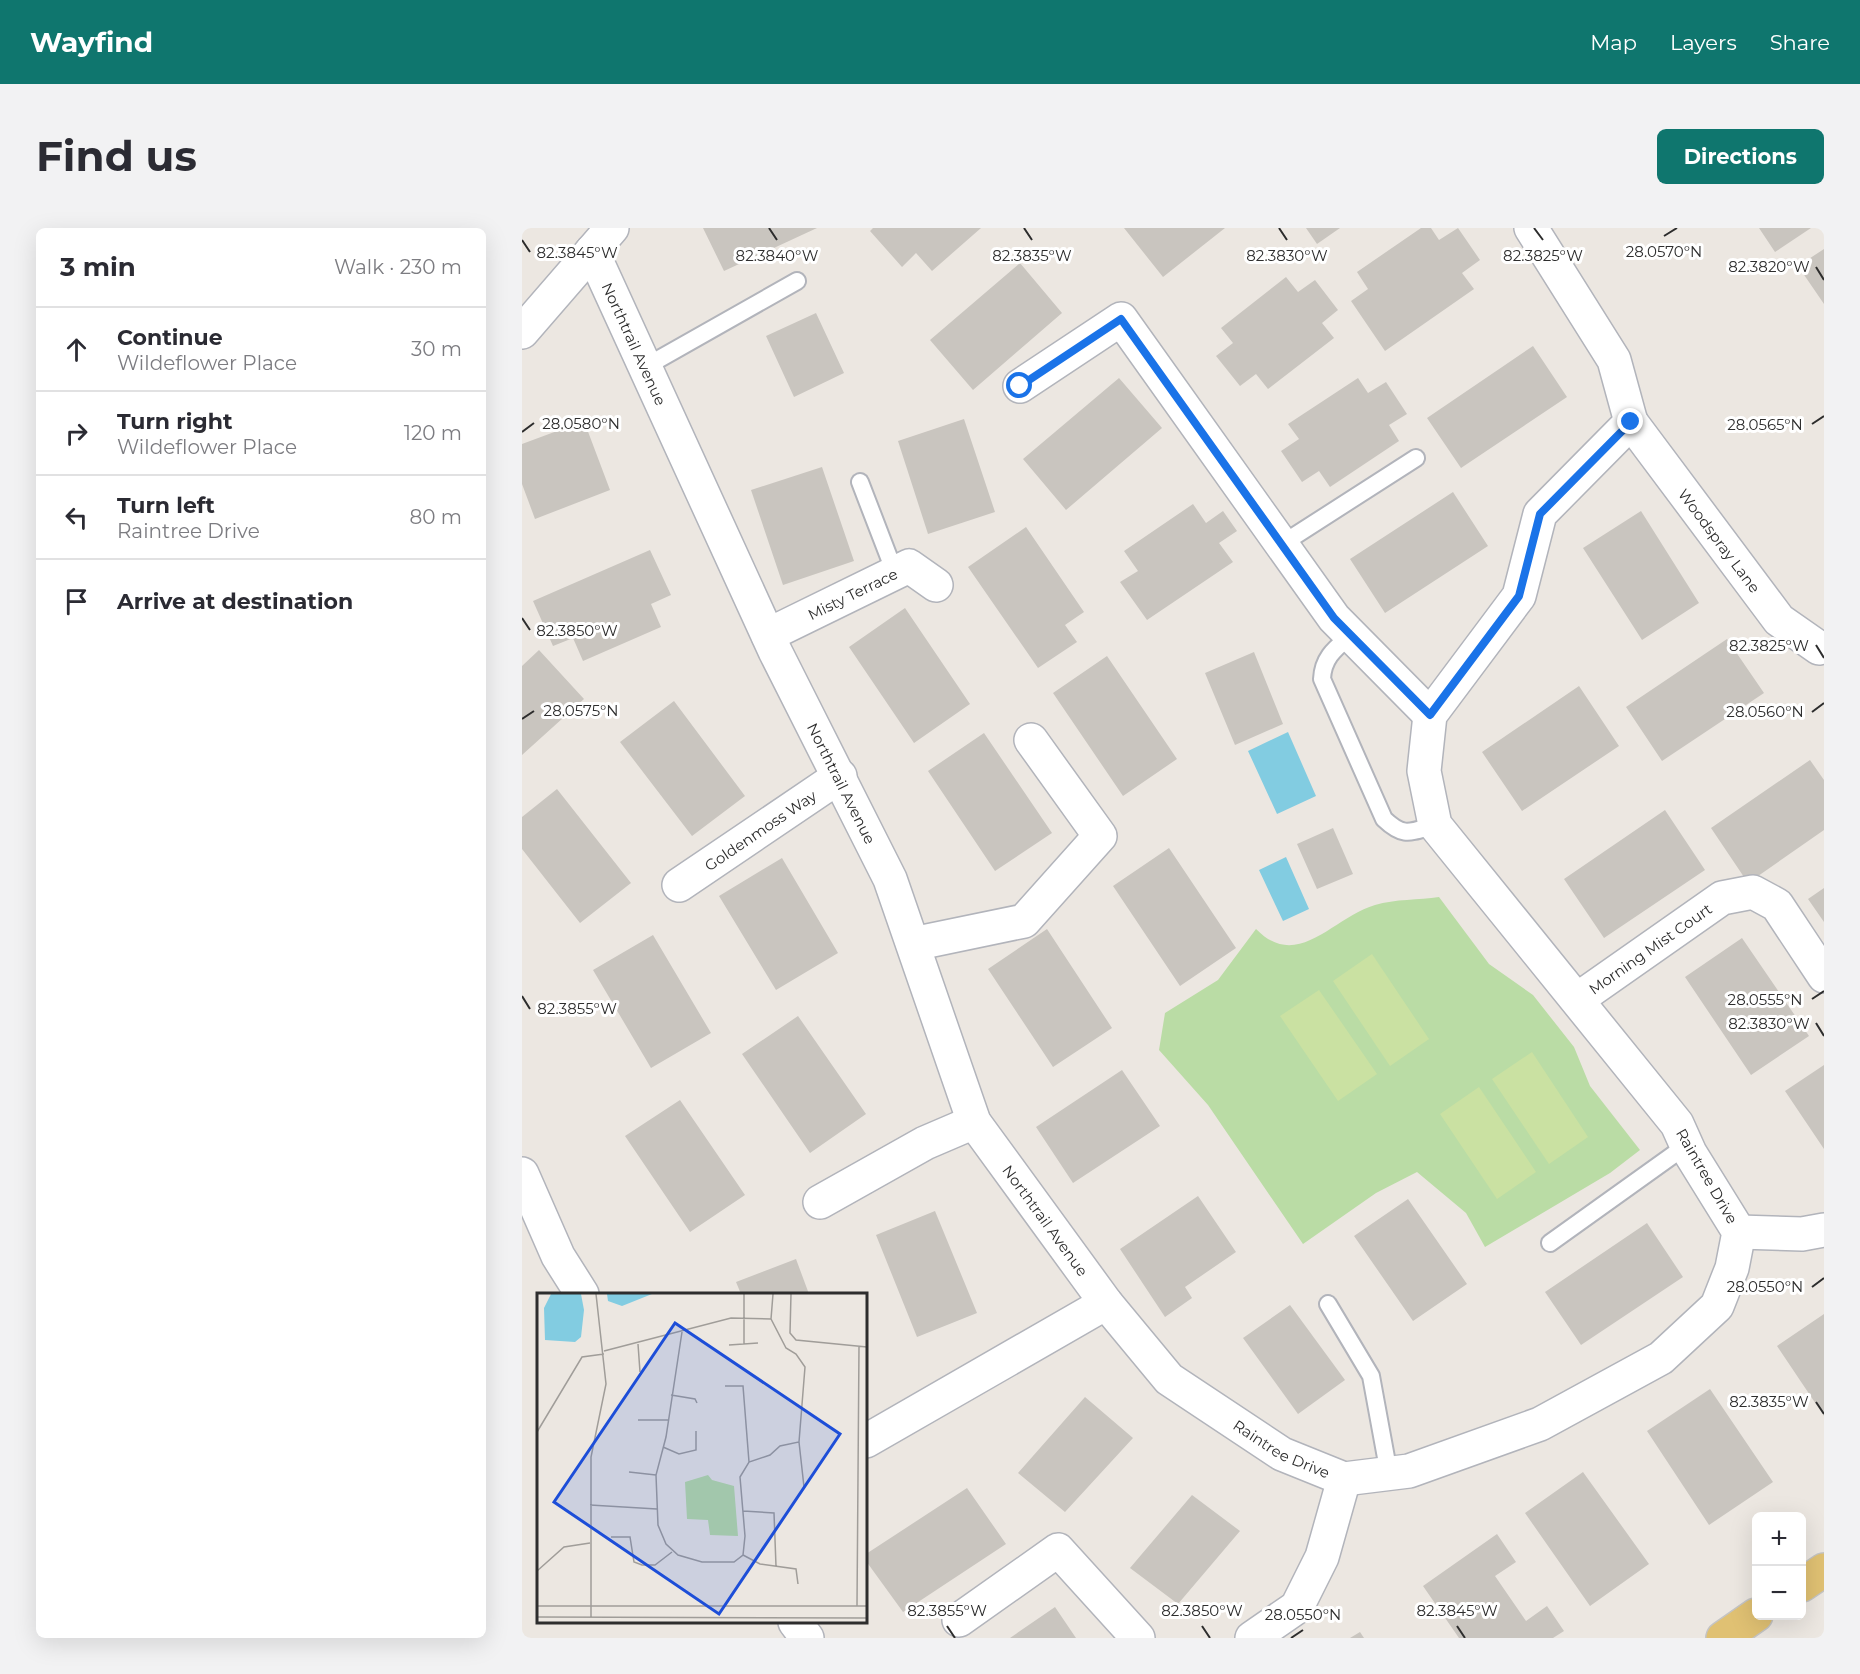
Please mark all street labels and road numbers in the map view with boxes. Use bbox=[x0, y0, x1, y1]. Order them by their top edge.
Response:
street label: Northtrail Avenue bbox=[598, 279, 671, 408]
street label: Woodspray Lane bbox=[1674, 485, 1765, 596]
street label: Misty Terrace bbox=[804, 564, 901, 624]
street label: Northtrail Avenue bbox=[803, 720, 880, 847]
street label: Goldenmoss Way bbox=[701, 785, 820, 875]
street label: Morning Mist Court bbox=[1585, 899, 1715, 998]
street label: Raintree Drive bbox=[1672, 1125, 1742, 1227]
street label: Northtrail Avenue bbox=[999, 1161, 1093, 1280]
street label: Raintree Drive bbox=[1230, 1415, 1333, 1482]

